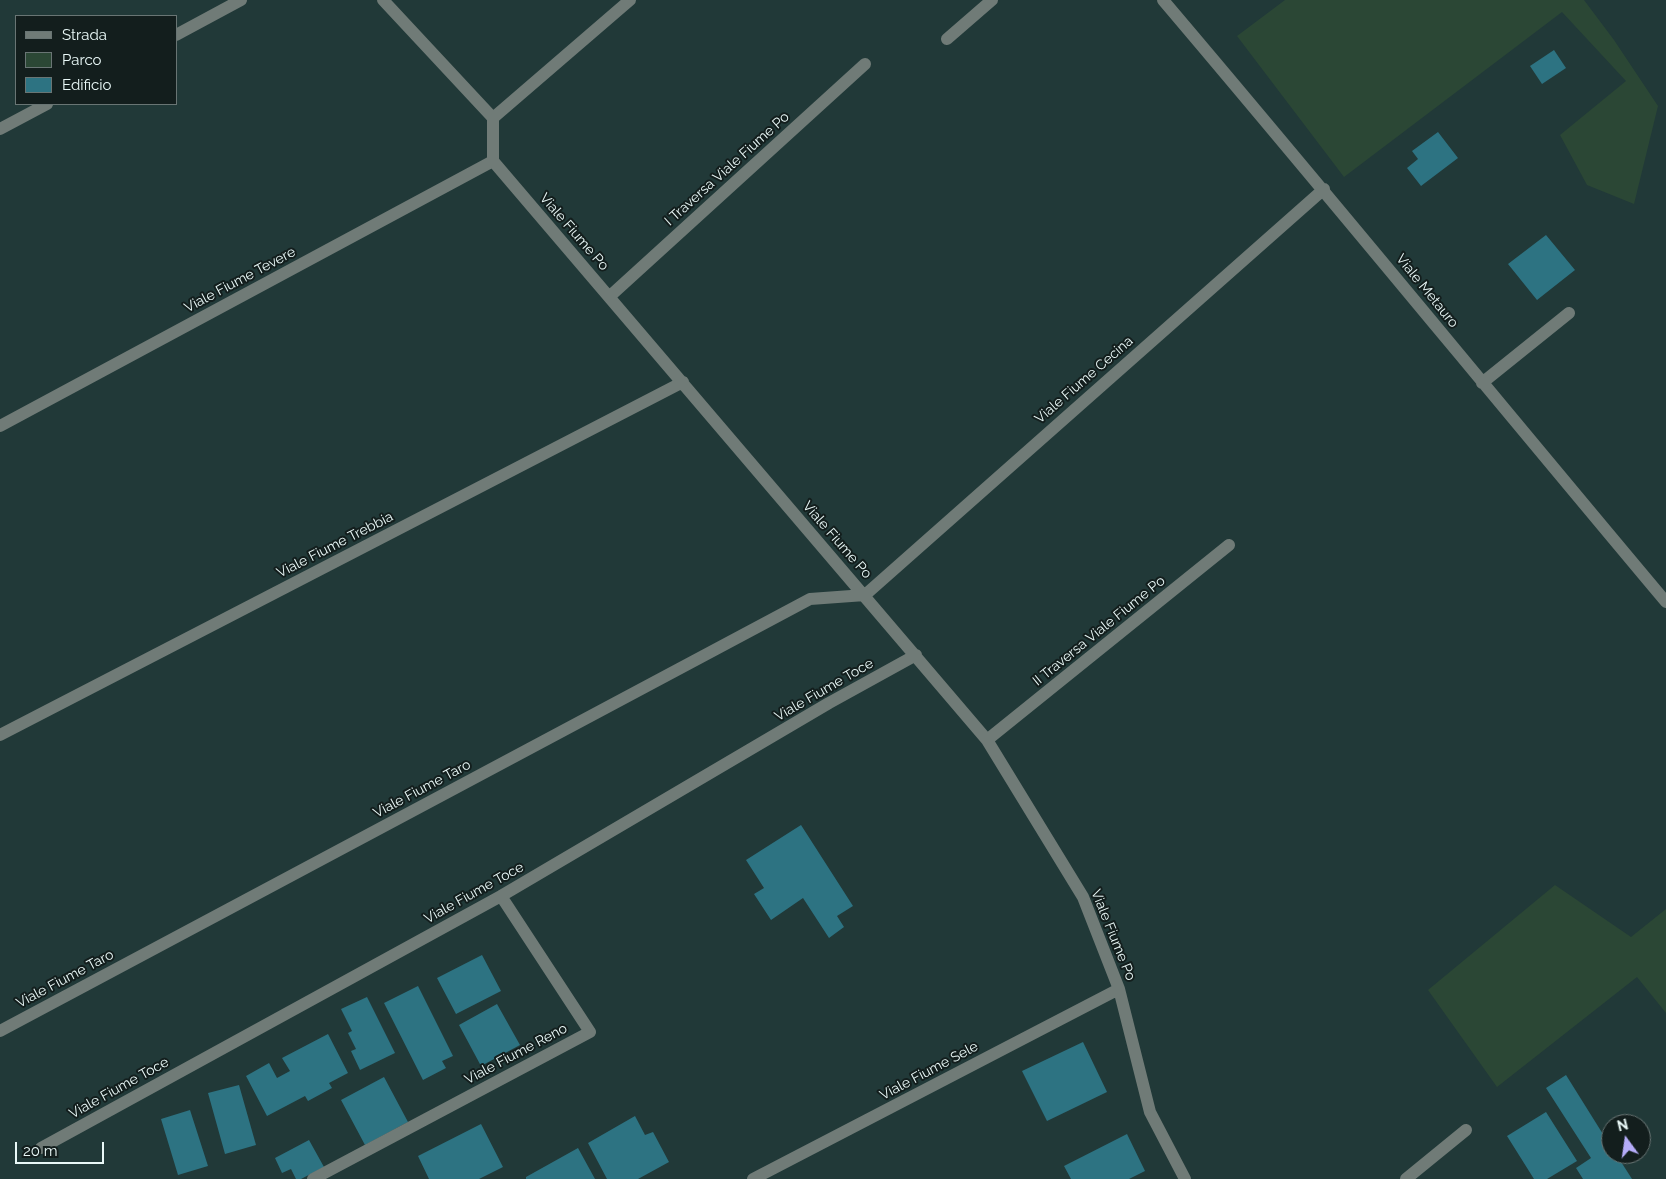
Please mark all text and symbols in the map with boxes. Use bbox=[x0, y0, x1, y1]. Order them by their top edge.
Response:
legend bbox=[15, 15, 178, 105]
text: Strada bbox=[62, 26, 107, 44]
text: Parco bbox=[62, 51, 102, 69]
text: Edificio bbox=[62, 76, 112, 94]
street label: I Traversa Viale Fiume Po bbox=[661, 109, 793, 229]
street label: Viale Fiume Po bbox=[536, 190, 612, 274]
street label: Viale Fiume Tevere bbox=[182, 244, 298, 316]
street label: Viale Metauro bbox=[1392, 251, 1462, 331]
street label: Viale Fiume Cecina bbox=[1032, 333, 1136, 427]
street label: Viale Fiume Po bbox=[799, 498, 875, 582]
street label: Viale Fiume Trebbia bbox=[274, 508, 396, 582]
street label: II Traversa Viale Fiume Po bbox=[1029, 572, 1169, 690]
street label: Viale Fiume Toce bbox=[772, 655, 876, 725]
street label: Viale Fiume Taro bbox=[370, 756, 474, 822]
street label: Viale Fiume Toce bbox=[421, 859, 527, 927]
street label: Viale Fiume Po bbox=[1087, 887, 1139, 983]
street label: Viale Fiume Taro bbox=[13, 946, 117, 1012]
street label: Viale Fiume Reno bbox=[462, 1020, 570, 1088]
street label: Viale Fiume Sele bbox=[877, 1038, 981, 1104]
street label: Viale Fiume Toce bbox=[66, 1054, 172, 1122]
north arrow bbox=[1601, 1114, 1651, 1164]
text: N bbox=[1615, 1116, 1630, 1134]
scale bar bbox=[18, 1132, 106, 1164]
text: 20 m bbox=[23, 1142, 58, 1160]

